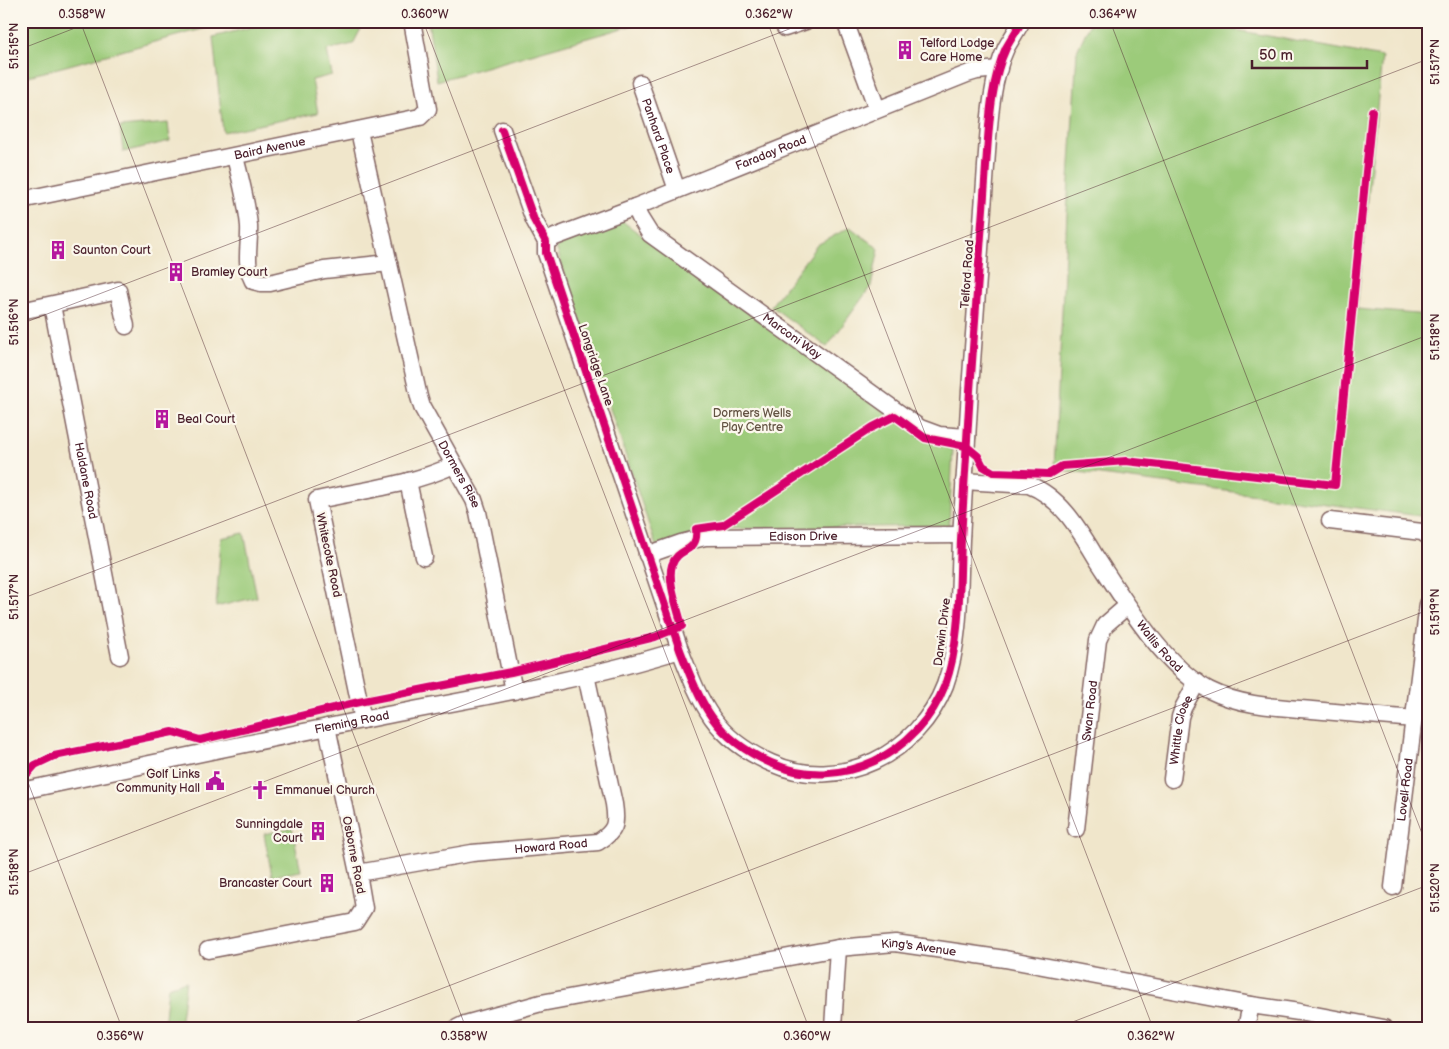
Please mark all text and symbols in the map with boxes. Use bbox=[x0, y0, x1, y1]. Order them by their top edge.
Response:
text: 0.358°W bbox=[58, 7, 106, 22]
text: 0.360°W bbox=[401, 7, 449, 22]
text: 0.362°W bbox=[745, 7, 793, 22]
text: 0.364°W bbox=[1089, 7, 1137, 22]
text: 51.515°N bbox=[7, 23, 22, 69]
place label: Telford Lodge Care Home bbox=[920, 36, 994, 65]
scale bar bbox=[1252, 38, 1366, 70]
building icon: Telford Lodge Care Home bbox=[894, 39, 916, 61]
text: 51.517°N bbox=[1428, 39, 1443, 85]
text: 50 m bbox=[1259, 46, 1293, 65]
street label: Panhard Place bbox=[638, 96, 678, 176]
street label: Faraday Road bbox=[733, 132, 809, 174]
street label: Baird Avenue bbox=[233, 134, 307, 163]
building icon: Saunton Court bbox=[47, 239, 69, 261]
street label: Telford Road bbox=[958, 239, 977, 309]
place label: Saunton Court bbox=[73, 243, 151, 258]
building icon: Bramley Court bbox=[165, 261, 187, 283]
place label: Bramley Court bbox=[191, 265, 268, 280]
text: 51.516°N bbox=[7, 298, 22, 346]
street label: Marconi Way bbox=[759, 310, 825, 363]
text: 51.518°N bbox=[1428, 314, 1443, 360]
street label: Longridge Lane bbox=[575, 322, 617, 408]
park label: Dormers Wells Play Centre bbox=[713, 406, 791, 435]
building icon: Beal Court bbox=[151, 408, 173, 430]
place label: Beal Court bbox=[177, 412, 235, 427]
street label: Dormers Rise bbox=[434, 438, 483, 510]
street label: Haldane Road bbox=[71, 441, 100, 521]
street label: Whitecote Road bbox=[312, 511, 345, 599]
street label: Edison Drive bbox=[769, 529, 838, 545]
text: 51.517°N bbox=[7, 574, 22, 620]
text: 51.519°N bbox=[1428, 589, 1443, 635]
street label: Darwin Drive bbox=[931, 597, 954, 667]
street label: Wallis Road bbox=[1133, 618, 1186, 676]
street label: Swan Road bbox=[1079, 680, 1101, 742]
street label: Whittle Close bbox=[1167, 693, 1197, 766]
street label: Fleming Road bbox=[313, 708, 391, 737]
street label: Lovell Road bbox=[1394, 757, 1417, 822]
place label: Golf Links Community Hall bbox=[116, 767, 200, 796]
public building icon: Golf Links Community Hall bbox=[204, 770, 226, 792]
church icon: Emmanuel Church bbox=[249, 779, 271, 801]
place label: Emmanuel Church bbox=[275, 783, 375, 798]
street label: Osborne Road bbox=[339, 815, 368, 895]
place label: Sunningdale Court bbox=[236, 817, 303, 846]
building icon: Sunningdale Court bbox=[307, 820, 329, 842]
street label: Howard Road bbox=[514, 836, 588, 857]
text: 51.518°N bbox=[7, 849, 22, 895]
text: 51.520°N bbox=[1428, 863, 1443, 913]
building icon: Brancaster Court bbox=[316, 872, 338, 894]
place label: Brancaster Court bbox=[219, 876, 312, 891]
street label: King's Avenue bbox=[881, 936, 957, 960]
text: 0.356°W bbox=[96, 1029, 144, 1044]
text: 0.358°W bbox=[440, 1029, 488, 1044]
text: 0.360°W bbox=[783, 1029, 831, 1044]
text: 0.362°W bbox=[1127, 1029, 1175, 1044]

